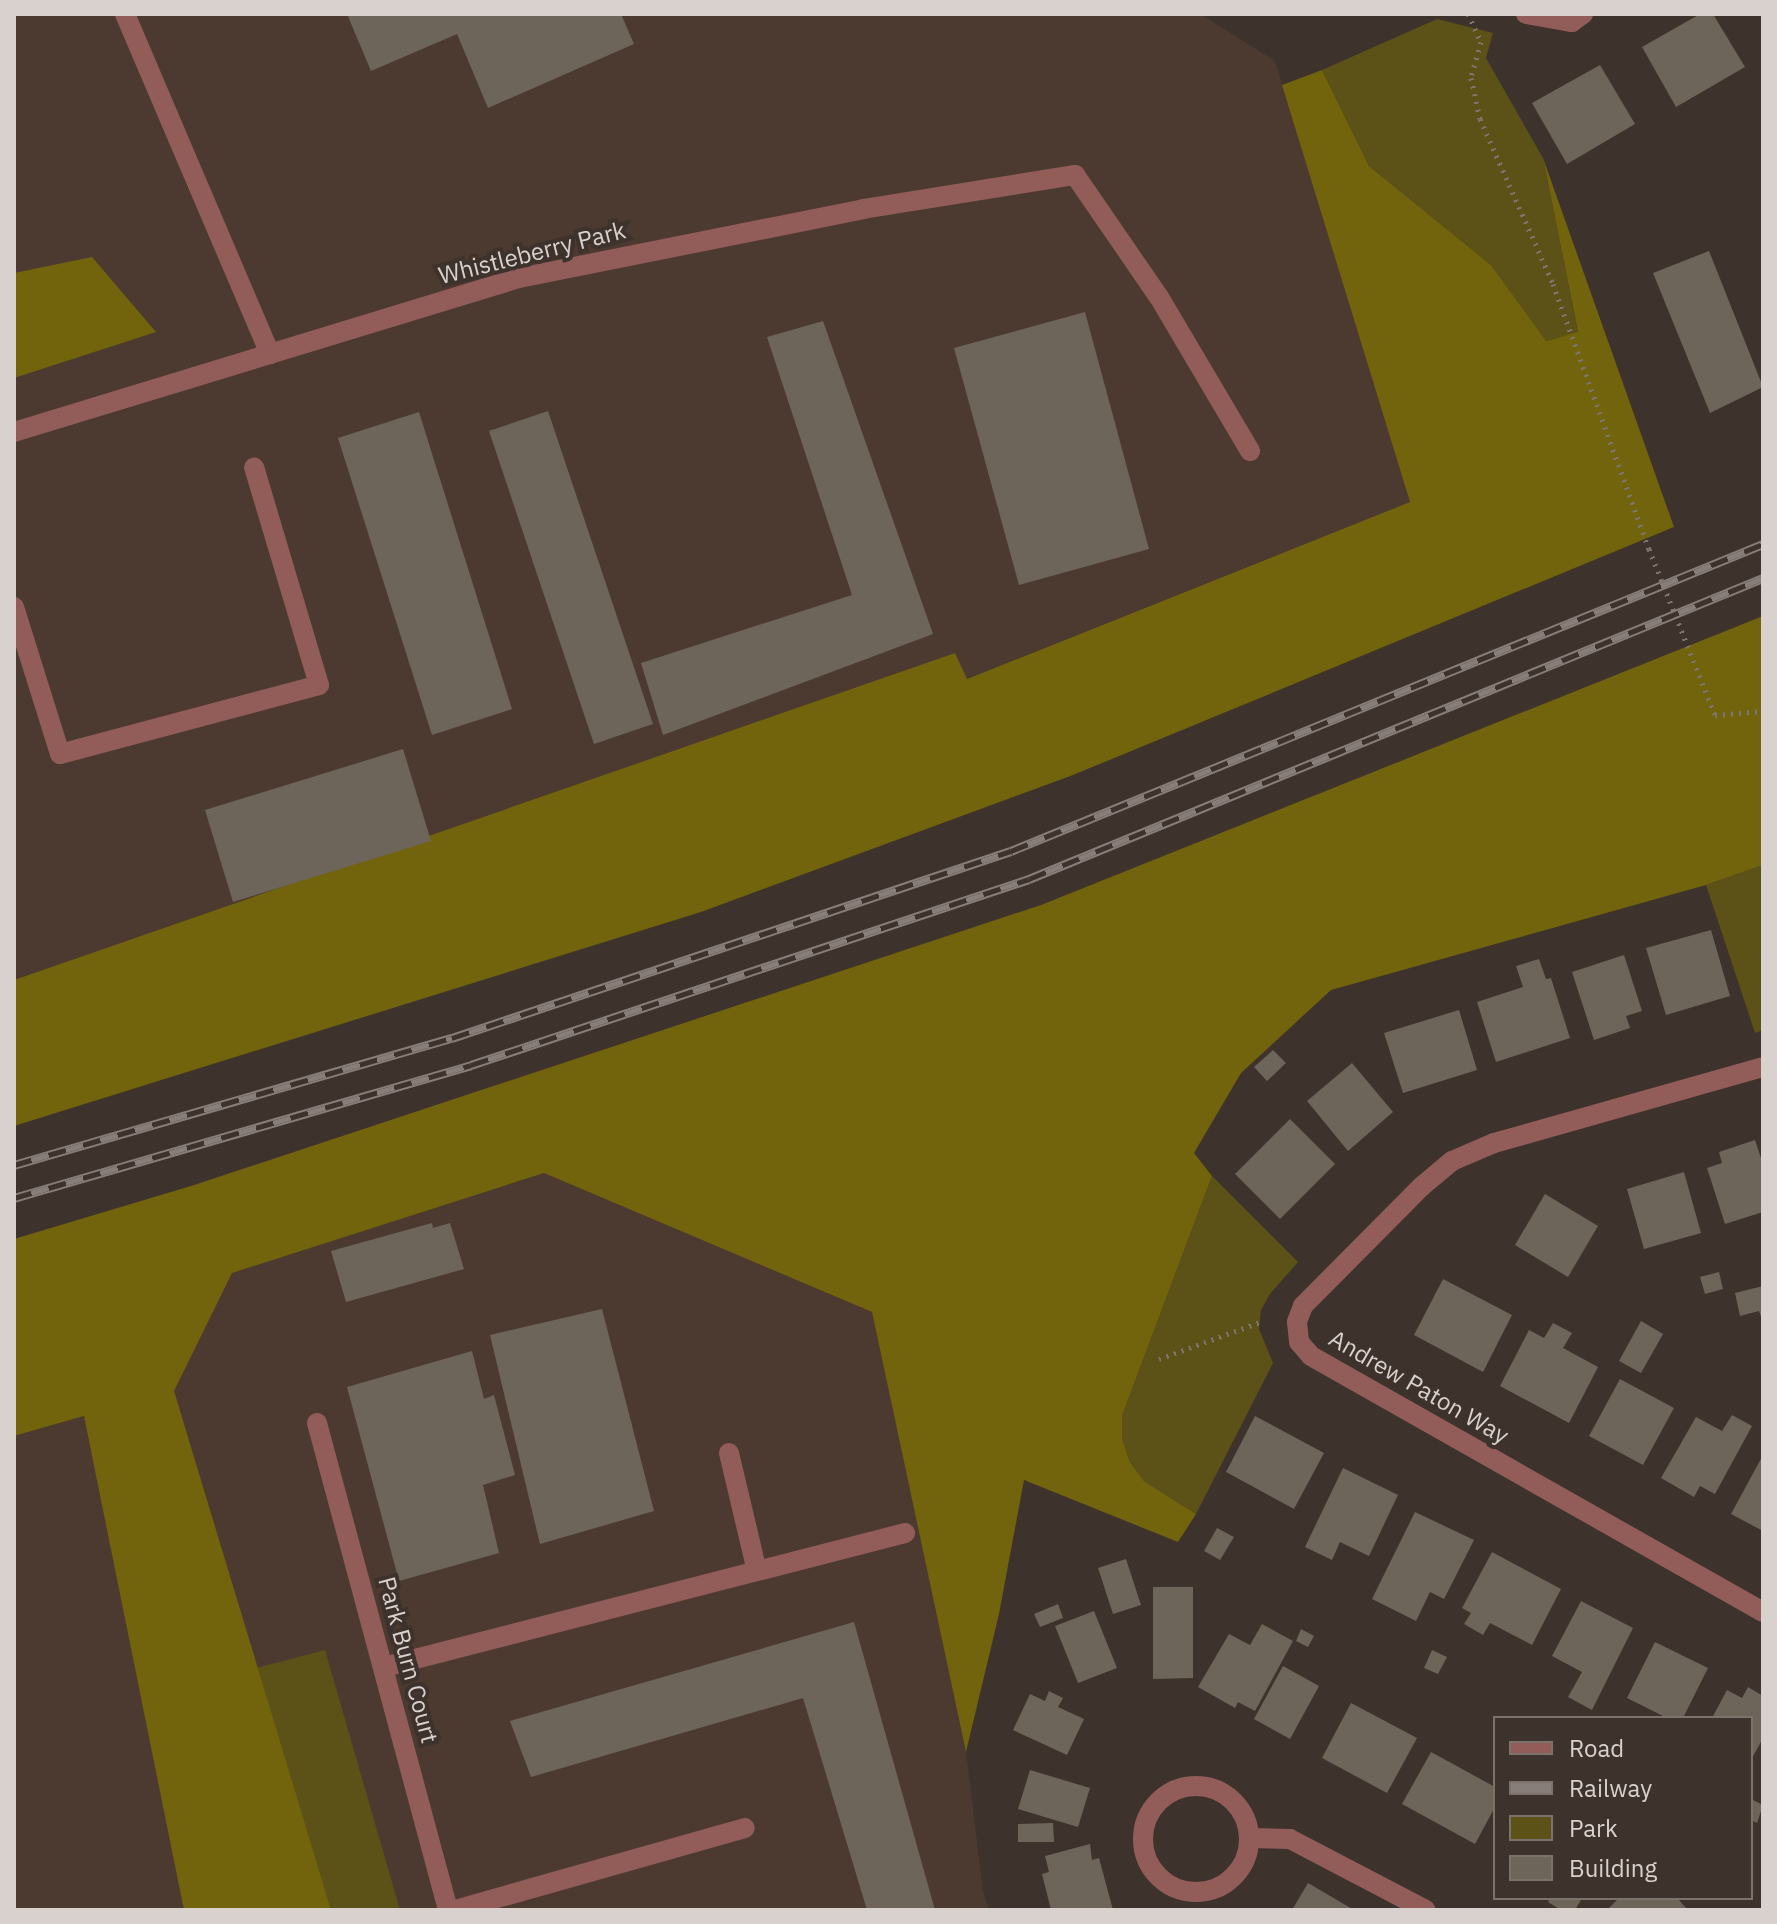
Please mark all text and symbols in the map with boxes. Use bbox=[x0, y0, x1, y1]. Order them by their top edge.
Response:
street label: Whistleberry Park bbox=[435, 216, 629, 290]
street label: Andrew Paton Way bbox=[1324, 1324, 1514, 1450]
street label: Park Burn Court bbox=[372, 1574, 444, 1746]
legend bbox=[1493, 1716, 1753, 1900]
text: Road bbox=[1569, 1732, 1624, 1764]
text: Railway bbox=[1569, 1772, 1652, 1804]
text: Park bbox=[1569, 1812, 1618, 1844]
text: Building bbox=[1569, 1852, 1657, 1884]

